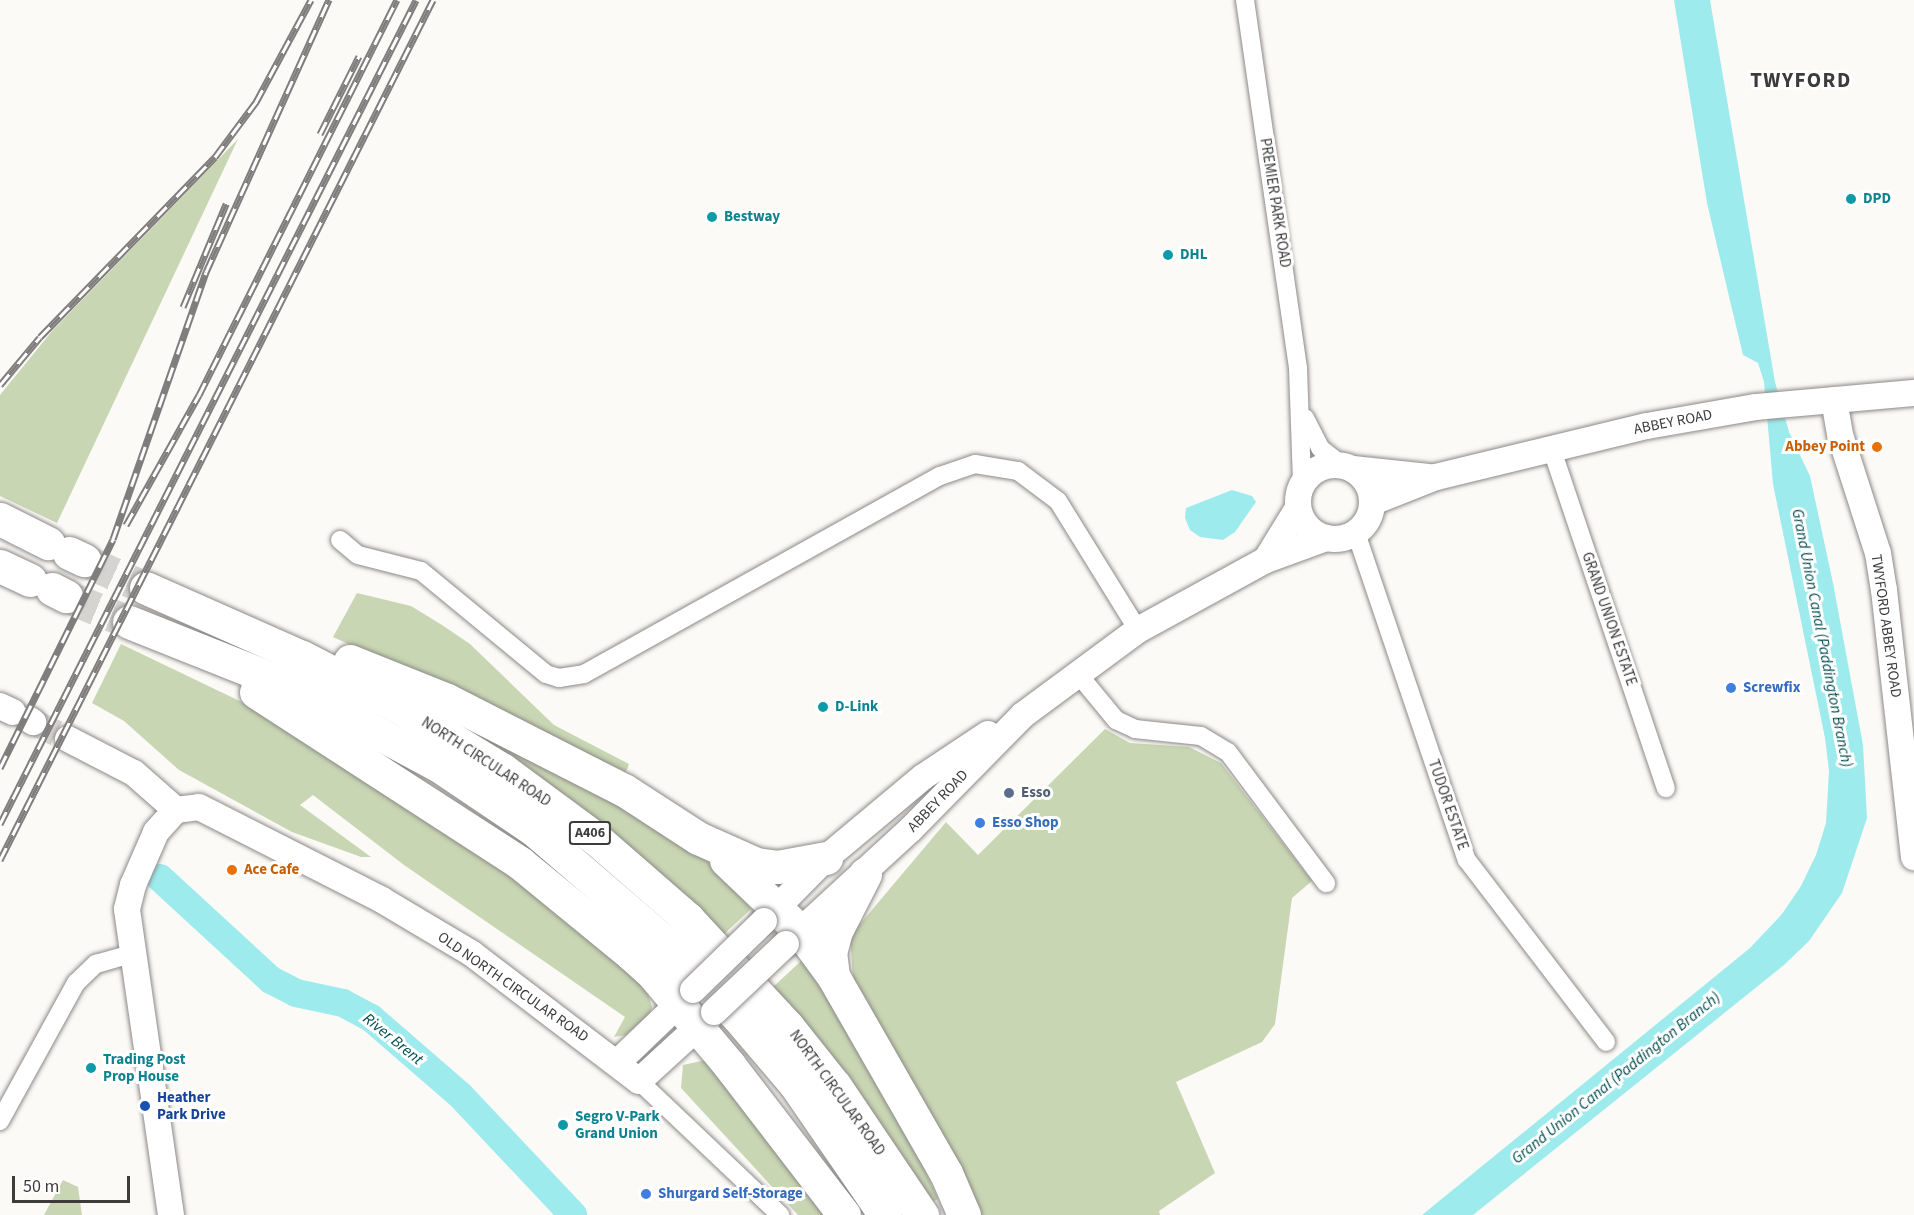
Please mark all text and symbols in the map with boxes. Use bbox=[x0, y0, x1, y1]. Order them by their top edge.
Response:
district label: TWYFORD bbox=[1750, 67, 1852, 93]
street label: PREMIER PARK ROAD bbox=[1256, 137, 1294, 269]
place label: DPD bbox=[1863, 190, 1891, 208]
marker: DPD bbox=[1844, 192, 1858, 206]
place label: Bestway bbox=[724, 208, 780, 226]
marker: Bestway bbox=[705, 210, 719, 224]
place label: DHL bbox=[1180, 246, 1207, 264]
marker: DHL bbox=[1161, 248, 1175, 262]
street label: ABBEY ROAD bbox=[1632, 406, 1714, 438]
place label: Abbey Point bbox=[1785, 438, 1865, 456]
marker: Abbey Point bbox=[1870, 440, 1884, 454]
water label: Grand Union Canal (Paddington Branch) bbox=[1788, 507, 1856, 769]
street label: GRAND UNION ESTATE bbox=[1578, 550, 1640, 688]
street label: TWYFORD ABBEY ROAD bbox=[1867, 553, 1905, 699]
place label: Screwfix bbox=[1743, 679, 1800, 697]
marker: Screwfix bbox=[1724, 681, 1738, 695]
place label: D-Link bbox=[835, 698, 878, 716]
marker: D-Link bbox=[816, 700, 830, 714]
street label: NORTH CIRCULAR ROAD bbox=[418, 713, 554, 811]
street label: TUDOR ESTATE bbox=[1424, 757, 1472, 853]
street label: ABBEY ROAD bbox=[904, 766, 972, 836]
place label: Esso bbox=[1021, 784, 1051, 802]
marker: Esso bbox=[1002, 786, 1016, 800]
place label: Esso Shop bbox=[992, 814, 1059, 832]
marker: Esso Shop bbox=[973, 816, 987, 830]
road number: A406 bbox=[568, 822, 612, 844]
place label: Ace Cafe bbox=[244, 861, 299, 879]
marker: Ace Cafe bbox=[225, 863, 239, 877]
street label: OLD NORTH CIRCULAR ROAD bbox=[434, 928, 592, 1046]
water label: Grand Union Canal (Paddington Branch) bbox=[1508, 988, 1724, 1168]
water label: River Brent bbox=[359, 1009, 427, 1069]
street label: NORTH CIRCULAR ROAD bbox=[785, 1027, 889, 1159]
place label: Trading Post Prop House bbox=[103, 1050, 185, 1085]
marker: Trading Post Prop House bbox=[84, 1061, 98, 1075]
place label: Heather Park Drive bbox=[157, 1088, 226, 1123]
marker: Heather Park Drive bbox=[138, 1099, 152, 1113]
place label: Segro V-Park Grand Union bbox=[575, 1107, 660, 1142]
marker: Segro V-Park Grand Union bbox=[556, 1118, 570, 1132]
scale bar bbox=[15, 1164, 134, 1202]
text: 50 m bbox=[23, 1174, 59, 1199]
place label: Shurgard Self-Storage bbox=[658, 1185, 803, 1203]
marker: Shurgard Self-Storage bbox=[639, 1187, 653, 1201]

